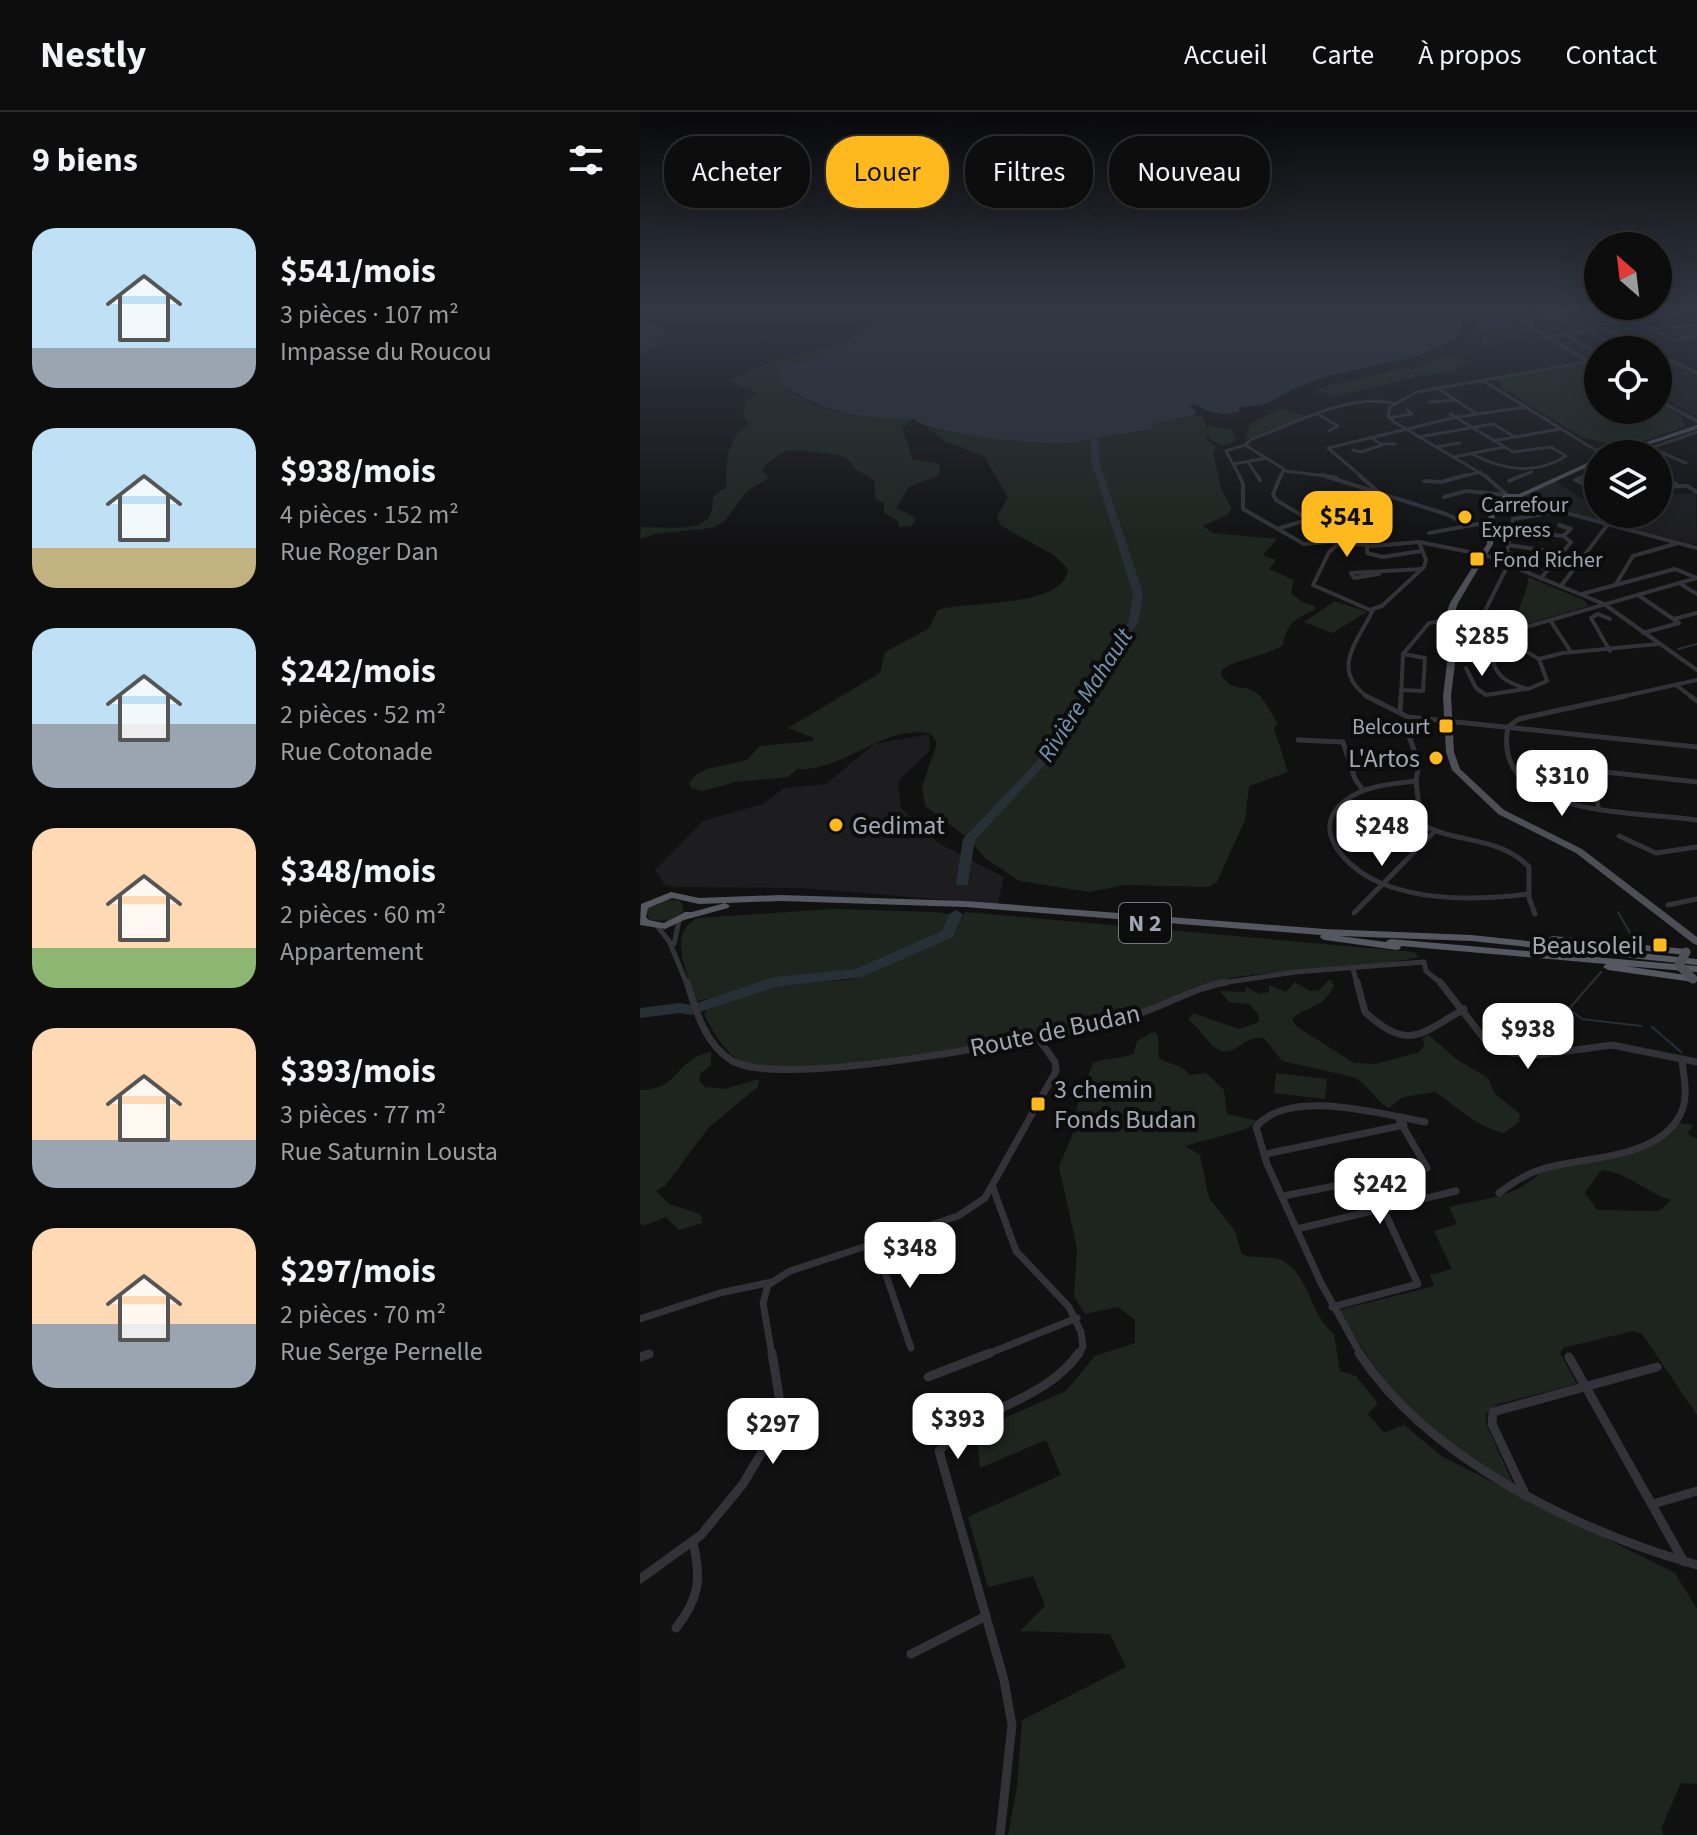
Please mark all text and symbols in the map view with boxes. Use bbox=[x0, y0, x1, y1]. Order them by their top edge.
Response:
text: Nestly bbox=[40, 28, 146, 82]
text: Accueil bbox=[1184, 35, 1267, 75]
text: Carte bbox=[1311, 35, 1374, 75]
text: À propos bbox=[1418, 35, 1522, 75]
text: Contact bbox=[1566, 35, 1657, 75]
text: 9 biens bbox=[32, 136, 138, 185]
chip: Acheter bbox=[664, 136, 810, 208]
chip: Louer bbox=[826, 136, 949, 208]
chip: Filtres bbox=[965, 136, 1093, 208]
chip: Nouveau bbox=[1109, 136, 1270, 208]
icon: filters bbox=[564, 138, 608, 182]
north arrow bbox=[1584, 232, 1672, 320]
map controls bbox=[1584, 232, 1672, 528]
text: $541/mois bbox=[280, 247, 436, 296]
icon: home bbox=[96, 260, 192, 356]
text: 3 pièces · 107 m² bbox=[280, 296, 459, 333]
text: Impasse du Roucou bbox=[280, 333, 492, 370]
button: locate bbox=[1584, 336, 1672, 424]
button: layers bbox=[1584, 440, 1672, 528]
text: $938/mois bbox=[280, 447, 436, 496]
icon: home bbox=[96, 460, 192, 556]
place label: Carrefour Express bbox=[1481, 489, 1569, 546]
pin: $541 bbox=[1300, 491, 1394, 559]
text: 4 pièces · 152 m² bbox=[280, 496, 459, 533]
text: $541 bbox=[1320, 498, 1374, 535]
marker: Carrefour Express bbox=[1456, 508, 1474, 526]
text: Rue Roger Dan bbox=[280, 533, 439, 570]
place label: Fond Richer bbox=[1493, 544, 1603, 576]
marker: Fond Richer bbox=[1468, 550, 1486, 568]
pin: $285 bbox=[1435, 610, 1529, 678]
text: $285 bbox=[1455, 617, 1509, 654]
water label: Rivière Mahault bbox=[1029, 621, 1142, 769]
text: $242/mois bbox=[280, 647, 436, 696]
icon: home bbox=[96, 660, 192, 756]
text: 2 pièces · 52 m² bbox=[280, 696, 446, 733]
place label: Belcourt bbox=[1352, 711, 1431, 743]
marker: Belcourt bbox=[1437, 717, 1455, 735]
text: Rue Cotonade bbox=[280, 733, 433, 770]
place label: L'Artos bbox=[1348, 740, 1420, 777]
marker: L'Artos bbox=[1427, 749, 1445, 767]
pin: $310 bbox=[1515, 750, 1609, 818]
text: $310 bbox=[1535, 757, 1589, 794]
pin: $248 bbox=[1335, 800, 1429, 868]
place label: Gedimat bbox=[852, 807, 945, 844]
text: $248 bbox=[1355, 807, 1409, 844]
marker: Gedimat bbox=[827, 816, 845, 834]
text: $348/mois bbox=[280, 847, 436, 896]
icon: home bbox=[96, 860, 192, 956]
text: 2 pièces · 60 m² bbox=[280, 896, 446, 933]
road number: N 2 bbox=[1119, 903, 1171, 943]
place label: Beausoleil bbox=[1531, 927, 1644, 964]
text: Appartement bbox=[280, 933, 424, 970]
marker: Beausoleil bbox=[1651, 936, 1669, 954]
street label: Route de Budan bbox=[967, 994, 1144, 1067]
pin: $938 bbox=[1481, 1003, 1575, 1071]
text: $938 bbox=[1501, 1010, 1555, 1047]
text: $393/mois bbox=[280, 1047, 436, 1096]
icon: home bbox=[96, 1060, 192, 1156]
place label: 3 chemin Fonds Budan bbox=[1054, 1071, 1197, 1138]
marker: 3 chemin Fonds Budan bbox=[1029, 1095, 1047, 1113]
text: 3 pièces · 77 m² bbox=[280, 1096, 446, 1133]
text: Rue Saturnin Lousta bbox=[280, 1133, 498, 1170]
pin: $242 bbox=[1333, 1158, 1427, 1226]
text: $242 bbox=[1353, 1165, 1407, 1202]
pin: $348 bbox=[863, 1222, 957, 1290]
text: $348 bbox=[883, 1229, 937, 1266]
text: $297/mois bbox=[280, 1247, 436, 1296]
icon: home bbox=[96, 1260, 192, 1356]
text: 2 pièces · 70 m² bbox=[280, 1296, 446, 1333]
text: Rue Serge Pernelle bbox=[280, 1333, 483, 1370]
pin: $393 bbox=[911, 1393, 1005, 1461]
pin: $297 bbox=[726, 1398, 820, 1466]
text: $393 bbox=[931, 1400, 985, 1437]
text: $297 bbox=[746, 1405, 800, 1442]

